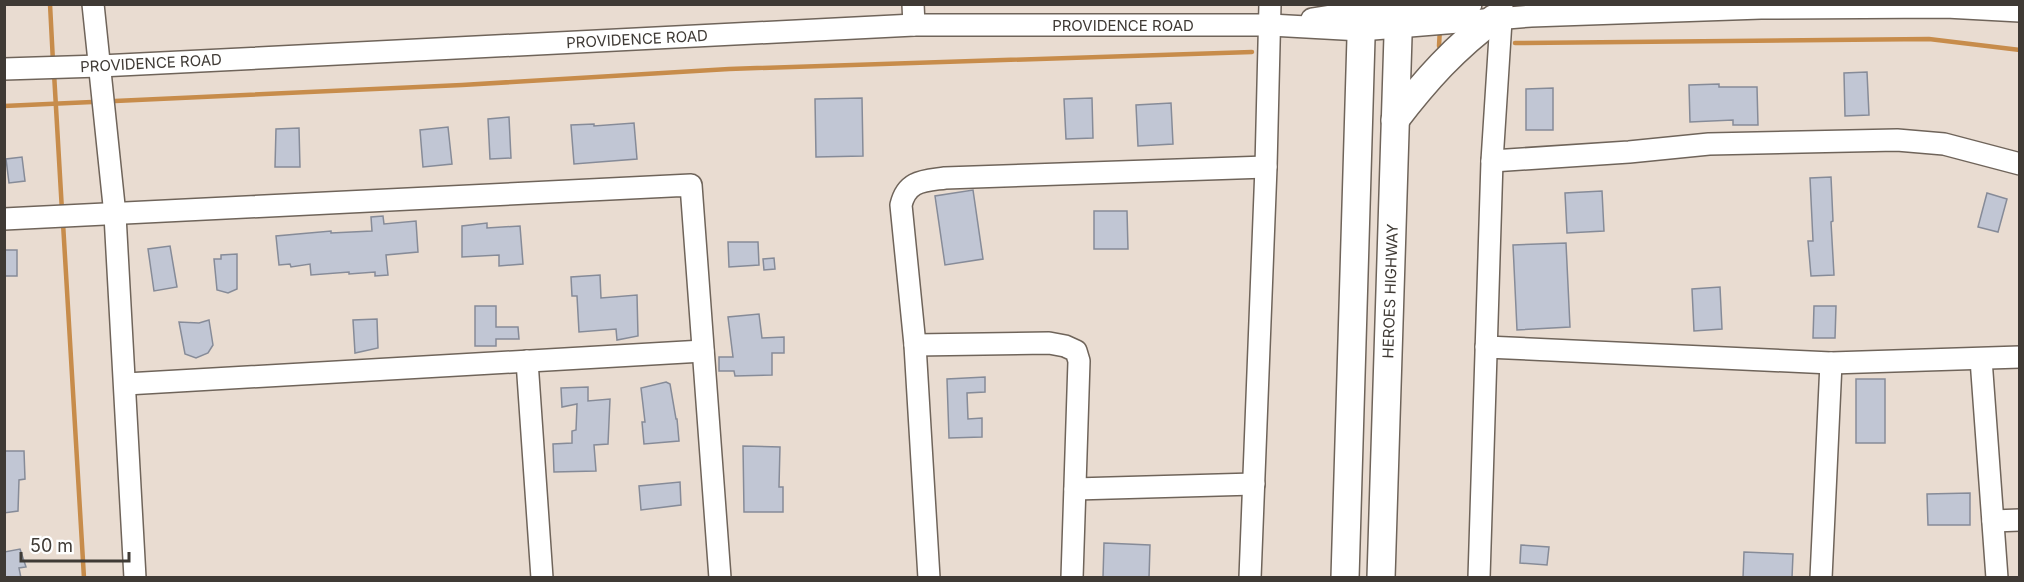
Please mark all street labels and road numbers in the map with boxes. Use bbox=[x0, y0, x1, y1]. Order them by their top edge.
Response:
street label: PROVIDENCE ROAD bbox=[1052, 16, 1194, 35]
street label: PROVIDENCE ROAD bbox=[566, 26, 708, 52]
street label: PROVIDENCE ROAD bbox=[80, 50, 222, 76]
street label: HEROES HIGHWAY bbox=[1378, 223, 1402, 359]

